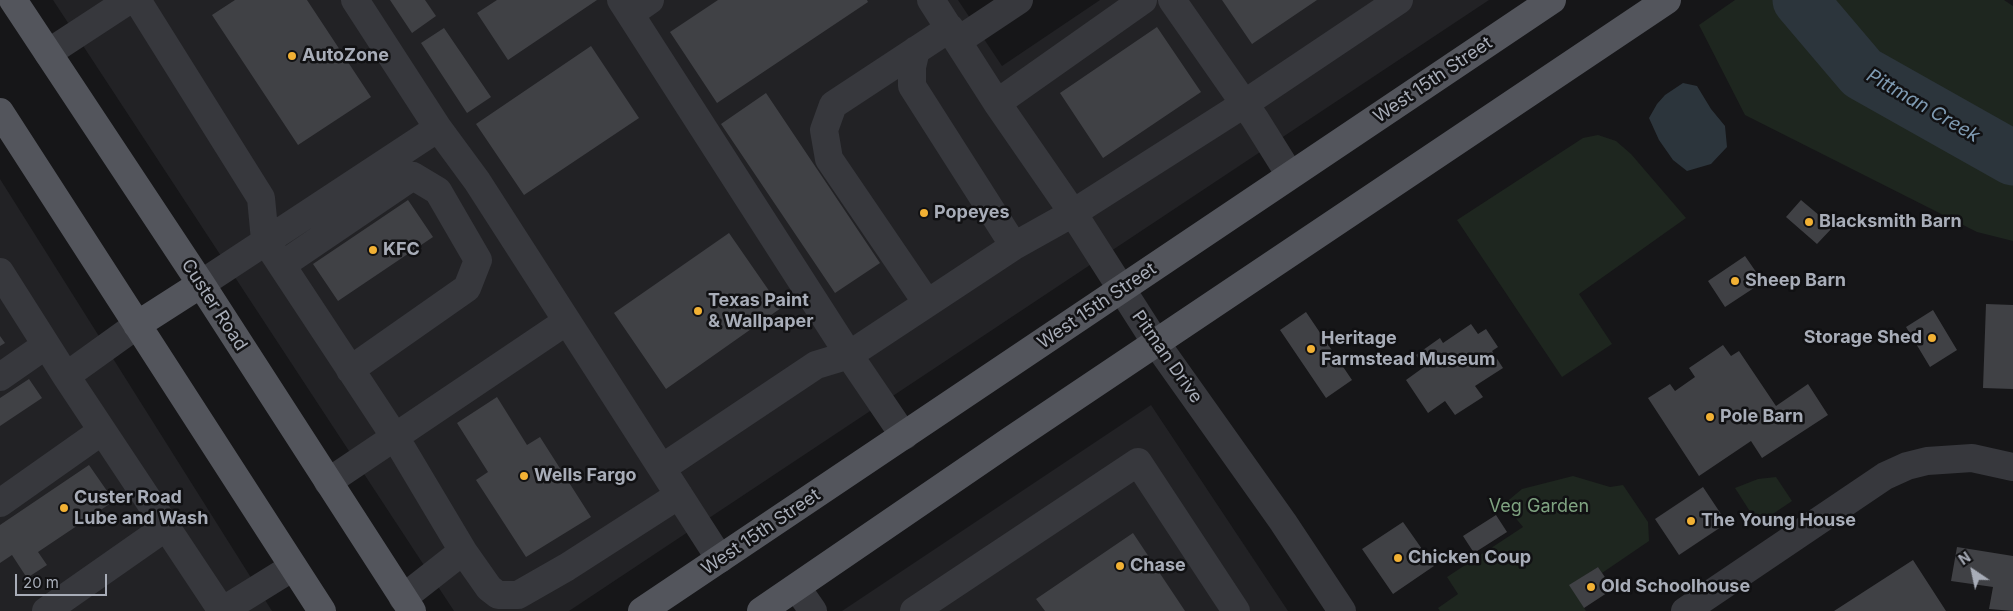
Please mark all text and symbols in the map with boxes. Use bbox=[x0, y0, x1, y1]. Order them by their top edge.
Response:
street label: West 15th Street bbox=[1370, 32, 1496, 128]
place label: AutoZone bbox=[302, 45, 389, 67]
marker: AutoZone bbox=[286, 50, 298, 62]
water label: Pittman Creek bbox=[1862, 64, 1984, 148]
place label: Popeyes bbox=[934, 202, 1010, 224]
marker: Popeyes bbox=[918, 207, 930, 219]
place label: Blacksmith Barn bbox=[1819, 211, 1962, 233]
marker: Blacksmith Barn bbox=[1803, 216, 1815, 228]
place label: KFC bbox=[383, 239, 420, 261]
marker: KFC bbox=[367, 244, 379, 256]
street label: Custer Road bbox=[176, 255, 252, 355]
street label: West 15th Street bbox=[1034, 258, 1160, 354]
place label: Sheep Barn bbox=[1745, 270, 1846, 292]
marker: Sheep Barn bbox=[1729, 275, 1741, 287]
place label: Texas Paint & Wallpaper bbox=[708, 290, 814, 332]
marker: Texas Paint & Wallpaper bbox=[692, 305, 704, 317]
street label: Pitman Drive bbox=[1127, 307, 1207, 407]
place label: Storage Shed bbox=[1804, 327, 1922, 349]
place label: Heritage Farmstead Museum bbox=[1321, 328, 1495, 370]
marker: Storage Shed bbox=[1926, 332, 1938, 344]
marker: Heritage Farmstead Museum bbox=[1305, 343, 1317, 355]
place label: Pole Barn bbox=[1720, 406, 1803, 428]
marker: Pole Barn bbox=[1704, 411, 1716, 423]
place label: Wells Fargo bbox=[534, 465, 637, 487]
marker: Wells Fargo bbox=[518, 470, 530, 482]
street label: West 15th Street bbox=[698, 484, 824, 580]
place label: Custer Road Lube and Wash bbox=[74, 487, 208, 530]
park label: Veg Garden bbox=[1489, 496, 1589, 518]
marker: Custer Road Lube and Wash bbox=[58, 502, 70, 514]
place label: The Young House bbox=[1701, 510, 1856, 532]
marker: The Young House bbox=[1685, 515, 1697, 527]
north arrow bbox=[1948, 546, 1998, 596]
place label: Chicken Coup bbox=[1408, 547, 1531, 569]
text: N bbox=[1955, 548, 1974, 568]
marker: Chicken Coup bbox=[1392, 552, 1404, 564]
place label: Chase bbox=[1130, 555, 1186, 577]
marker: Chase bbox=[1114, 560, 1126, 572]
scale bar bbox=[18, 564, 110, 596]
text: 20 m bbox=[23, 573, 59, 592]
place label: Old Schoolhouse bbox=[1601, 576, 1750, 598]
marker: Old Schoolhouse bbox=[1585, 581, 1597, 593]

